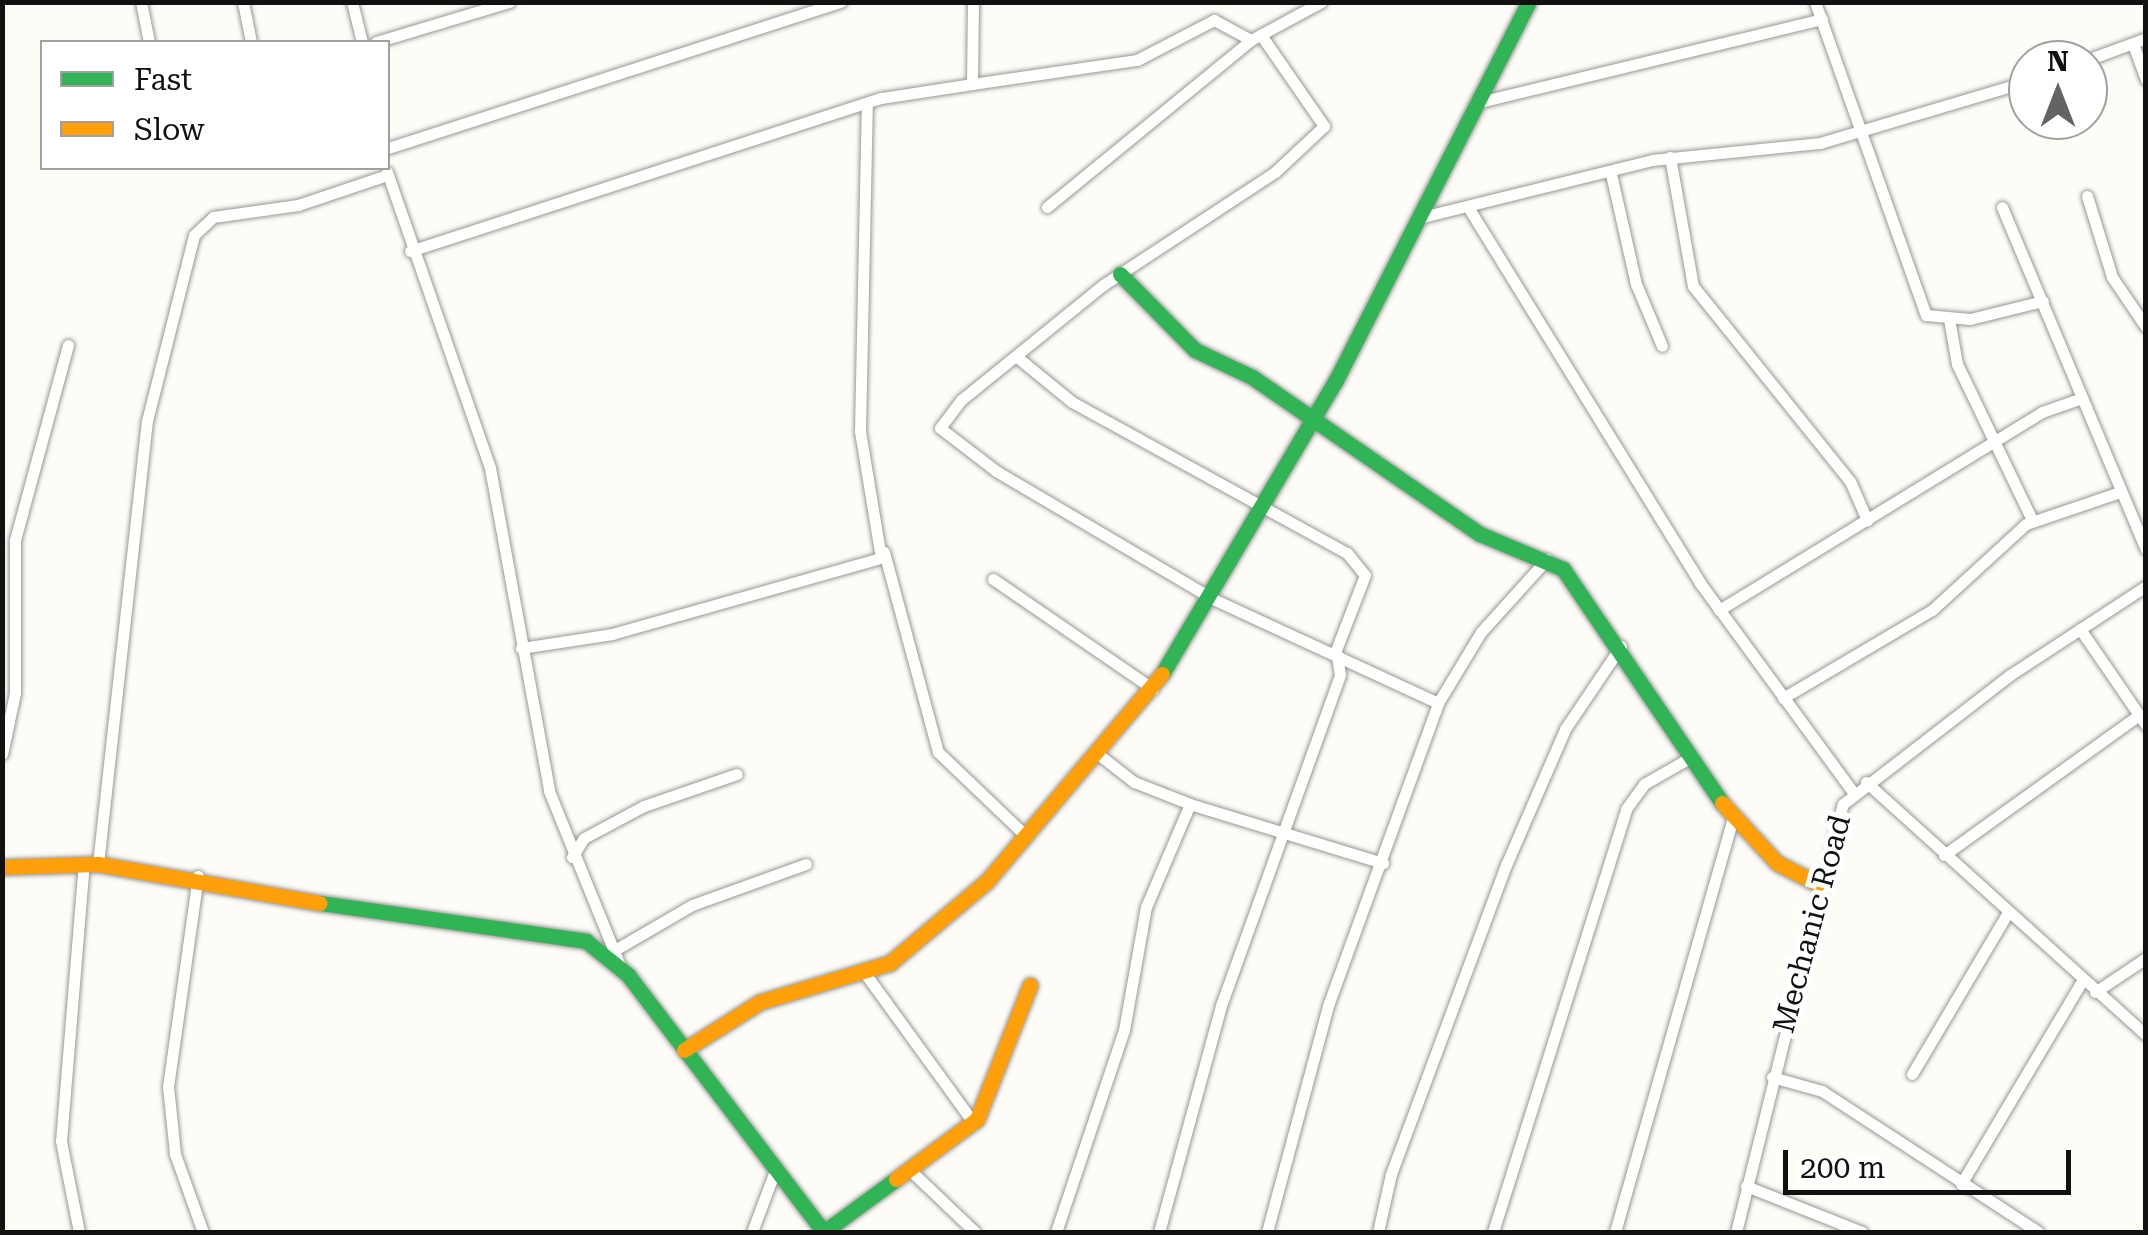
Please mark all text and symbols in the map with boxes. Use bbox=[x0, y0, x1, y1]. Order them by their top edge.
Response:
legend bbox=[40, 40, 390, 170]
north arrow bbox=[2008, 40, 2108, 140]
text: N bbox=[2047, 45, 2069, 78]
text: Fast bbox=[134, 62, 192, 97]
text: Slow bbox=[134, 112, 205, 147]
street label: Mechanic Road bbox=[1766, 811, 1858, 1037]
scale bar bbox=[1788, 1130, 2076, 1192]
text: 200 m bbox=[1800, 1150, 1885, 1185]

